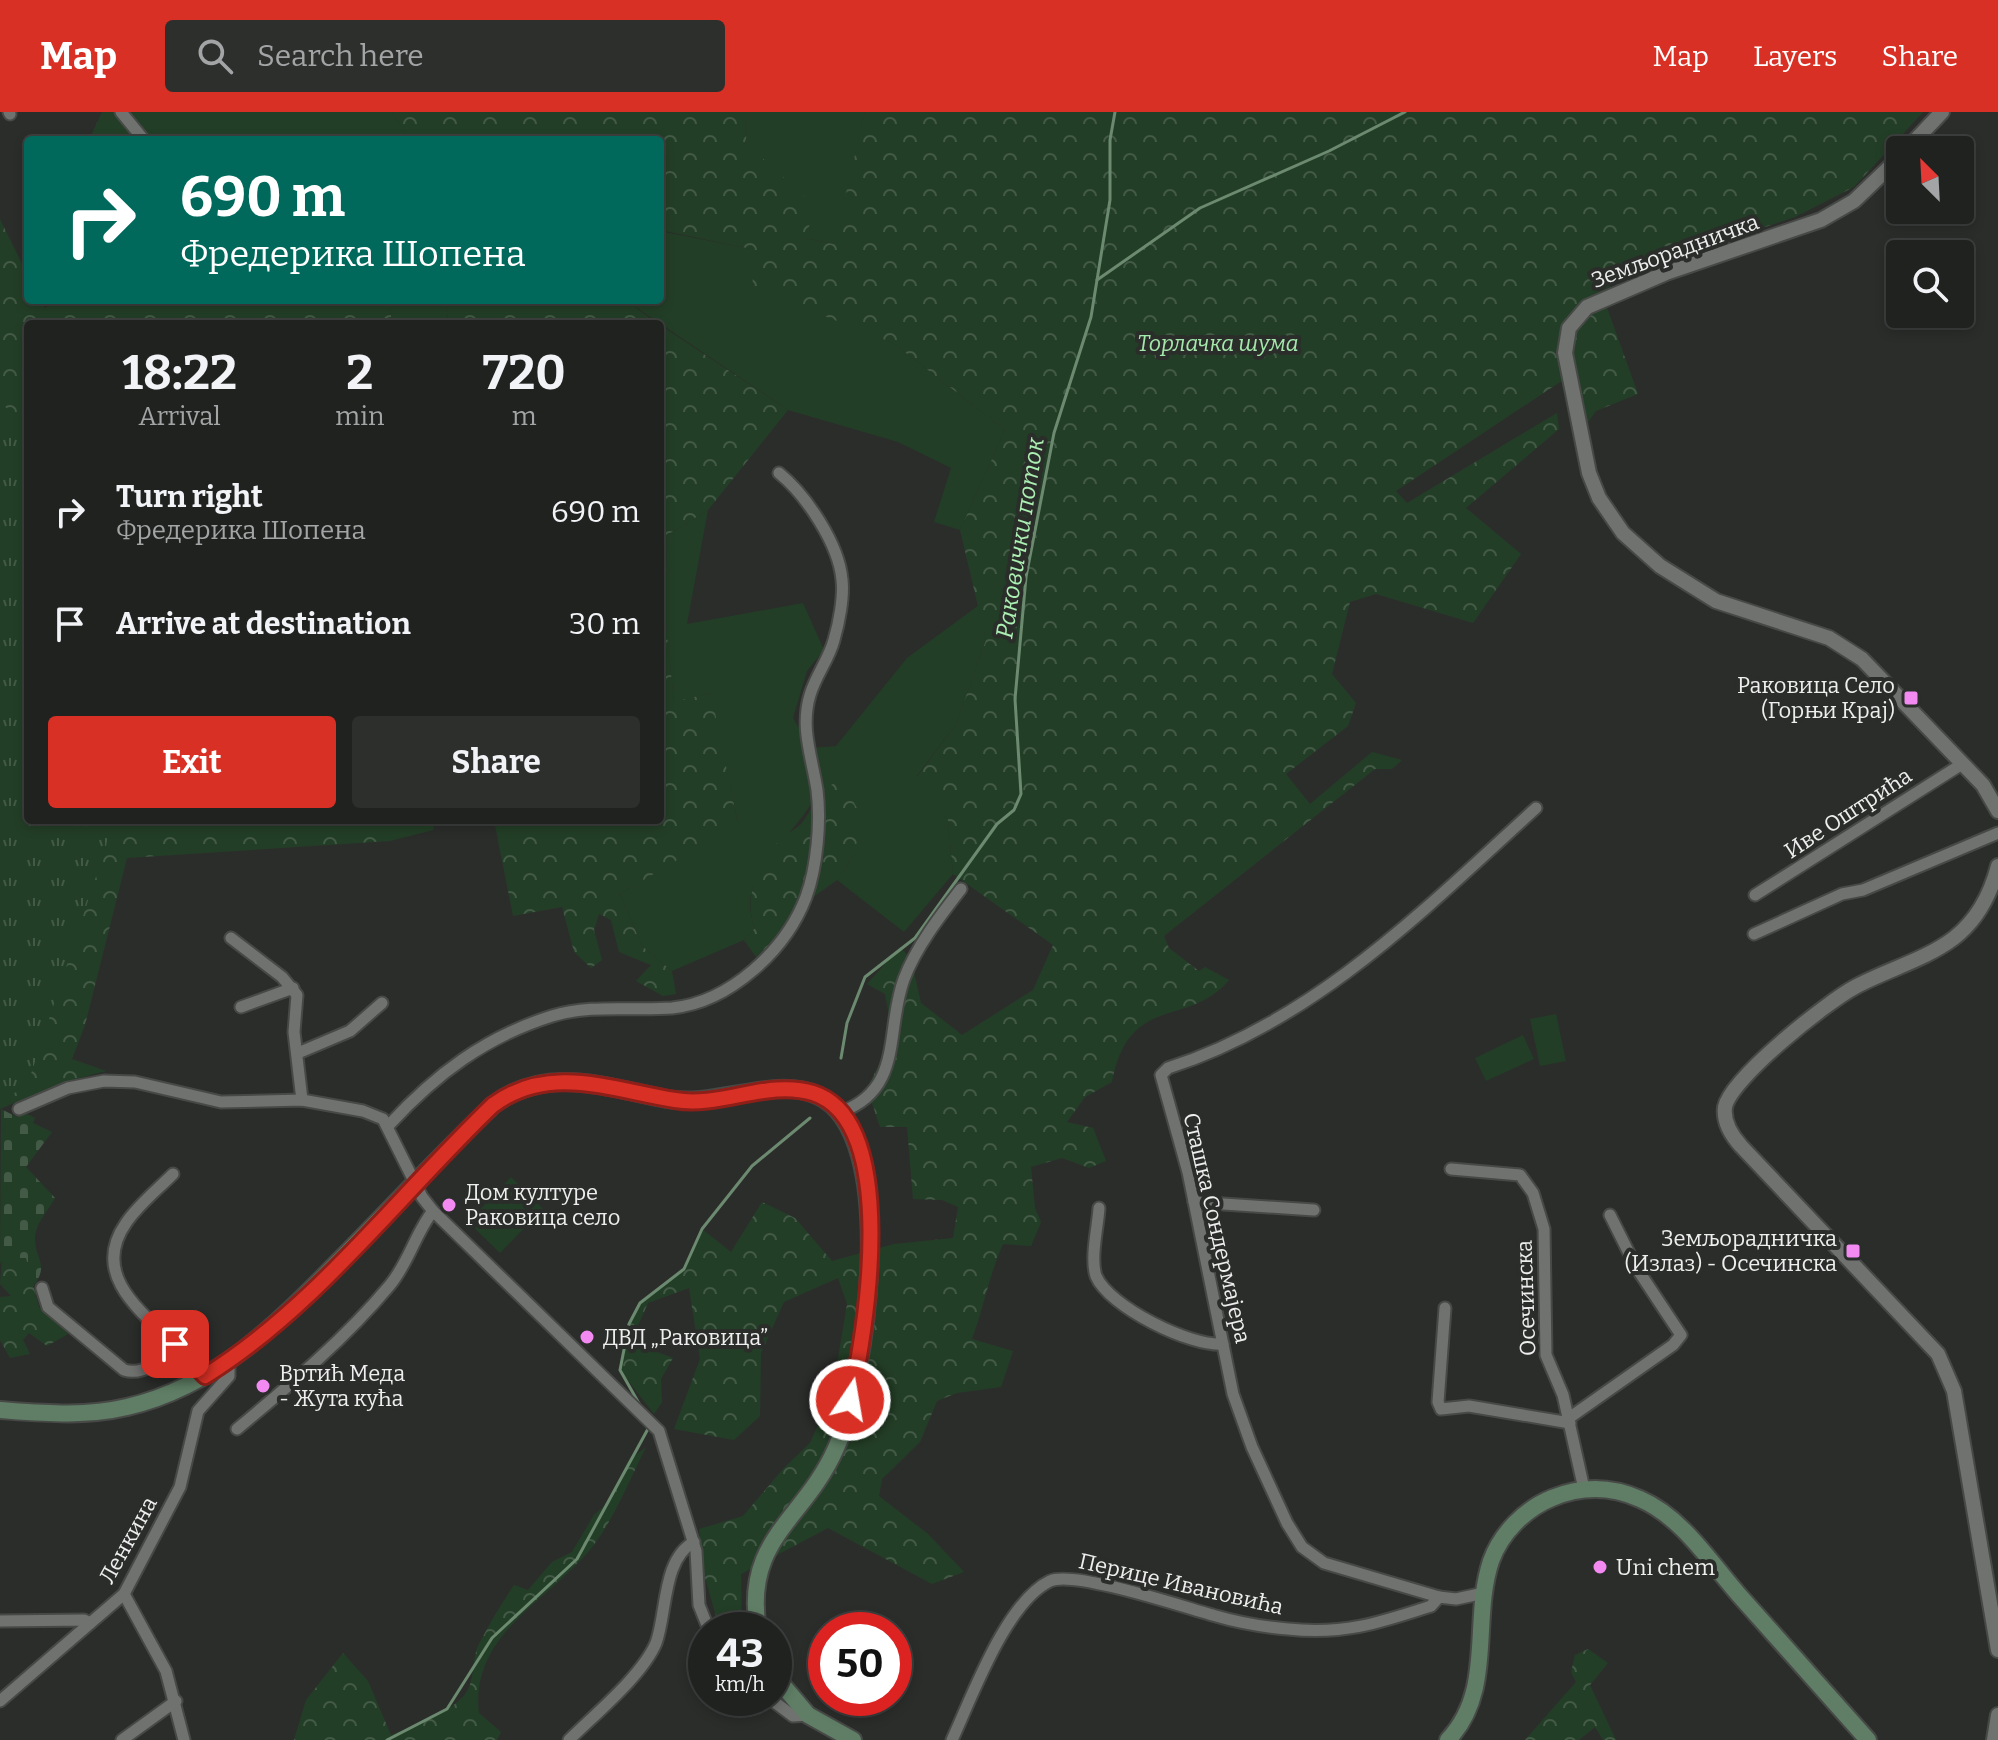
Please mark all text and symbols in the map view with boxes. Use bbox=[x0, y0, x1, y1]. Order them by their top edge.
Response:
search box bbox=[165, 20, 725, 92]
text: Map bbox=[40, 33, 117, 79]
icon: search bbox=[193, 34, 237, 78]
text: Search here bbox=[257, 38, 424, 74]
text: Map bbox=[1652, 40, 1709, 73]
text: Layers bbox=[1753, 40, 1837, 73]
text: Share bbox=[1881, 40, 1958, 73]
north arrow bbox=[1886, 136, 1974, 224]
map controls bbox=[1886, 136, 1974, 328]
text: 690 m bbox=[180, 164, 345, 231]
icon: right bbox=[48, 168, 152, 272]
street label: Земљорадничка bbox=[1588, 208, 1762, 294]
text: Фредерика Шопена bbox=[180, 232, 526, 276]
button: search bbox=[1886, 240, 1974, 328]
park label: Торлачка шума bbox=[1137, 330, 1299, 357]
text: 18:22 bbox=[122, 344, 237, 402]
text: 2 bbox=[346, 344, 373, 402]
text: 720 bbox=[483, 344, 566, 402]
text: Arrival bbox=[138, 401, 221, 432]
text: min bbox=[335, 401, 384, 432]
text: m bbox=[512, 401, 537, 432]
water label: Раковички поток bbox=[990, 435, 1050, 640]
text: Turn right bbox=[116, 479, 263, 515]
icon: right bbox=[48, 490, 92, 534]
text: 690 m bbox=[551, 494, 640, 530]
text: Фредерика Шопена bbox=[116, 515, 366, 546]
icon: arrive bbox=[48, 602, 92, 646]
text: Arrive at destination bbox=[116, 606, 411, 642]
text: 30 m bbox=[569, 606, 640, 642]
place label: Раковица Село (Горњи Крај) bbox=[1737, 672, 1895, 724]
marker: Раковица Село (Горњи Крај) bbox=[1902, 689, 1920, 707]
button: Exit bbox=[48, 716, 336, 808]
button: Share bbox=[352, 716, 640, 808]
street label: Иве Оштрића bbox=[1779, 762, 1917, 864]
street label: Сташка Сондермајера bbox=[1177, 1110, 1257, 1346]
place label: Дом културе Раковица село bbox=[465, 1179, 620, 1231]
marker: Дом културе Раковица село bbox=[440, 1196, 458, 1214]
place label: Земљорадничка (Излаз) - Осечинска bbox=[1625, 1225, 1837, 1277]
street label: Осечинска bbox=[1510, 1240, 1542, 1356]
marker: Земљорадничка (Излаз) - Осечинска bbox=[1844, 1242, 1862, 1260]
pin bbox=[141, 1310, 209, 1378]
icon: arrive bbox=[153, 1322, 197, 1366]
place label: ДВД „Раковица” bbox=[603, 1324, 768, 1351]
marker: ДВД „Раковица” bbox=[578, 1328, 596, 1346]
position arrow bbox=[808, 1358, 892, 1442]
place label: Вртић Меда - Жута кућа bbox=[279, 1360, 405, 1412]
marker: Вртић Меда - Жута кућа bbox=[254, 1377, 272, 1395]
street label: Ленкина bbox=[93, 1492, 163, 1588]
street label: Перице Ивановића bbox=[1076, 1547, 1286, 1621]
place label: Uni chem bbox=[1616, 1554, 1715, 1581]
marker: Uni chem bbox=[1591, 1558, 1609, 1576]
speed limit sign: 50 bbox=[808, 1612, 912, 1716]
text: 43 bbox=[716, 1630, 764, 1678]
text: km/h bbox=[715, 1672, 765, 1696]

